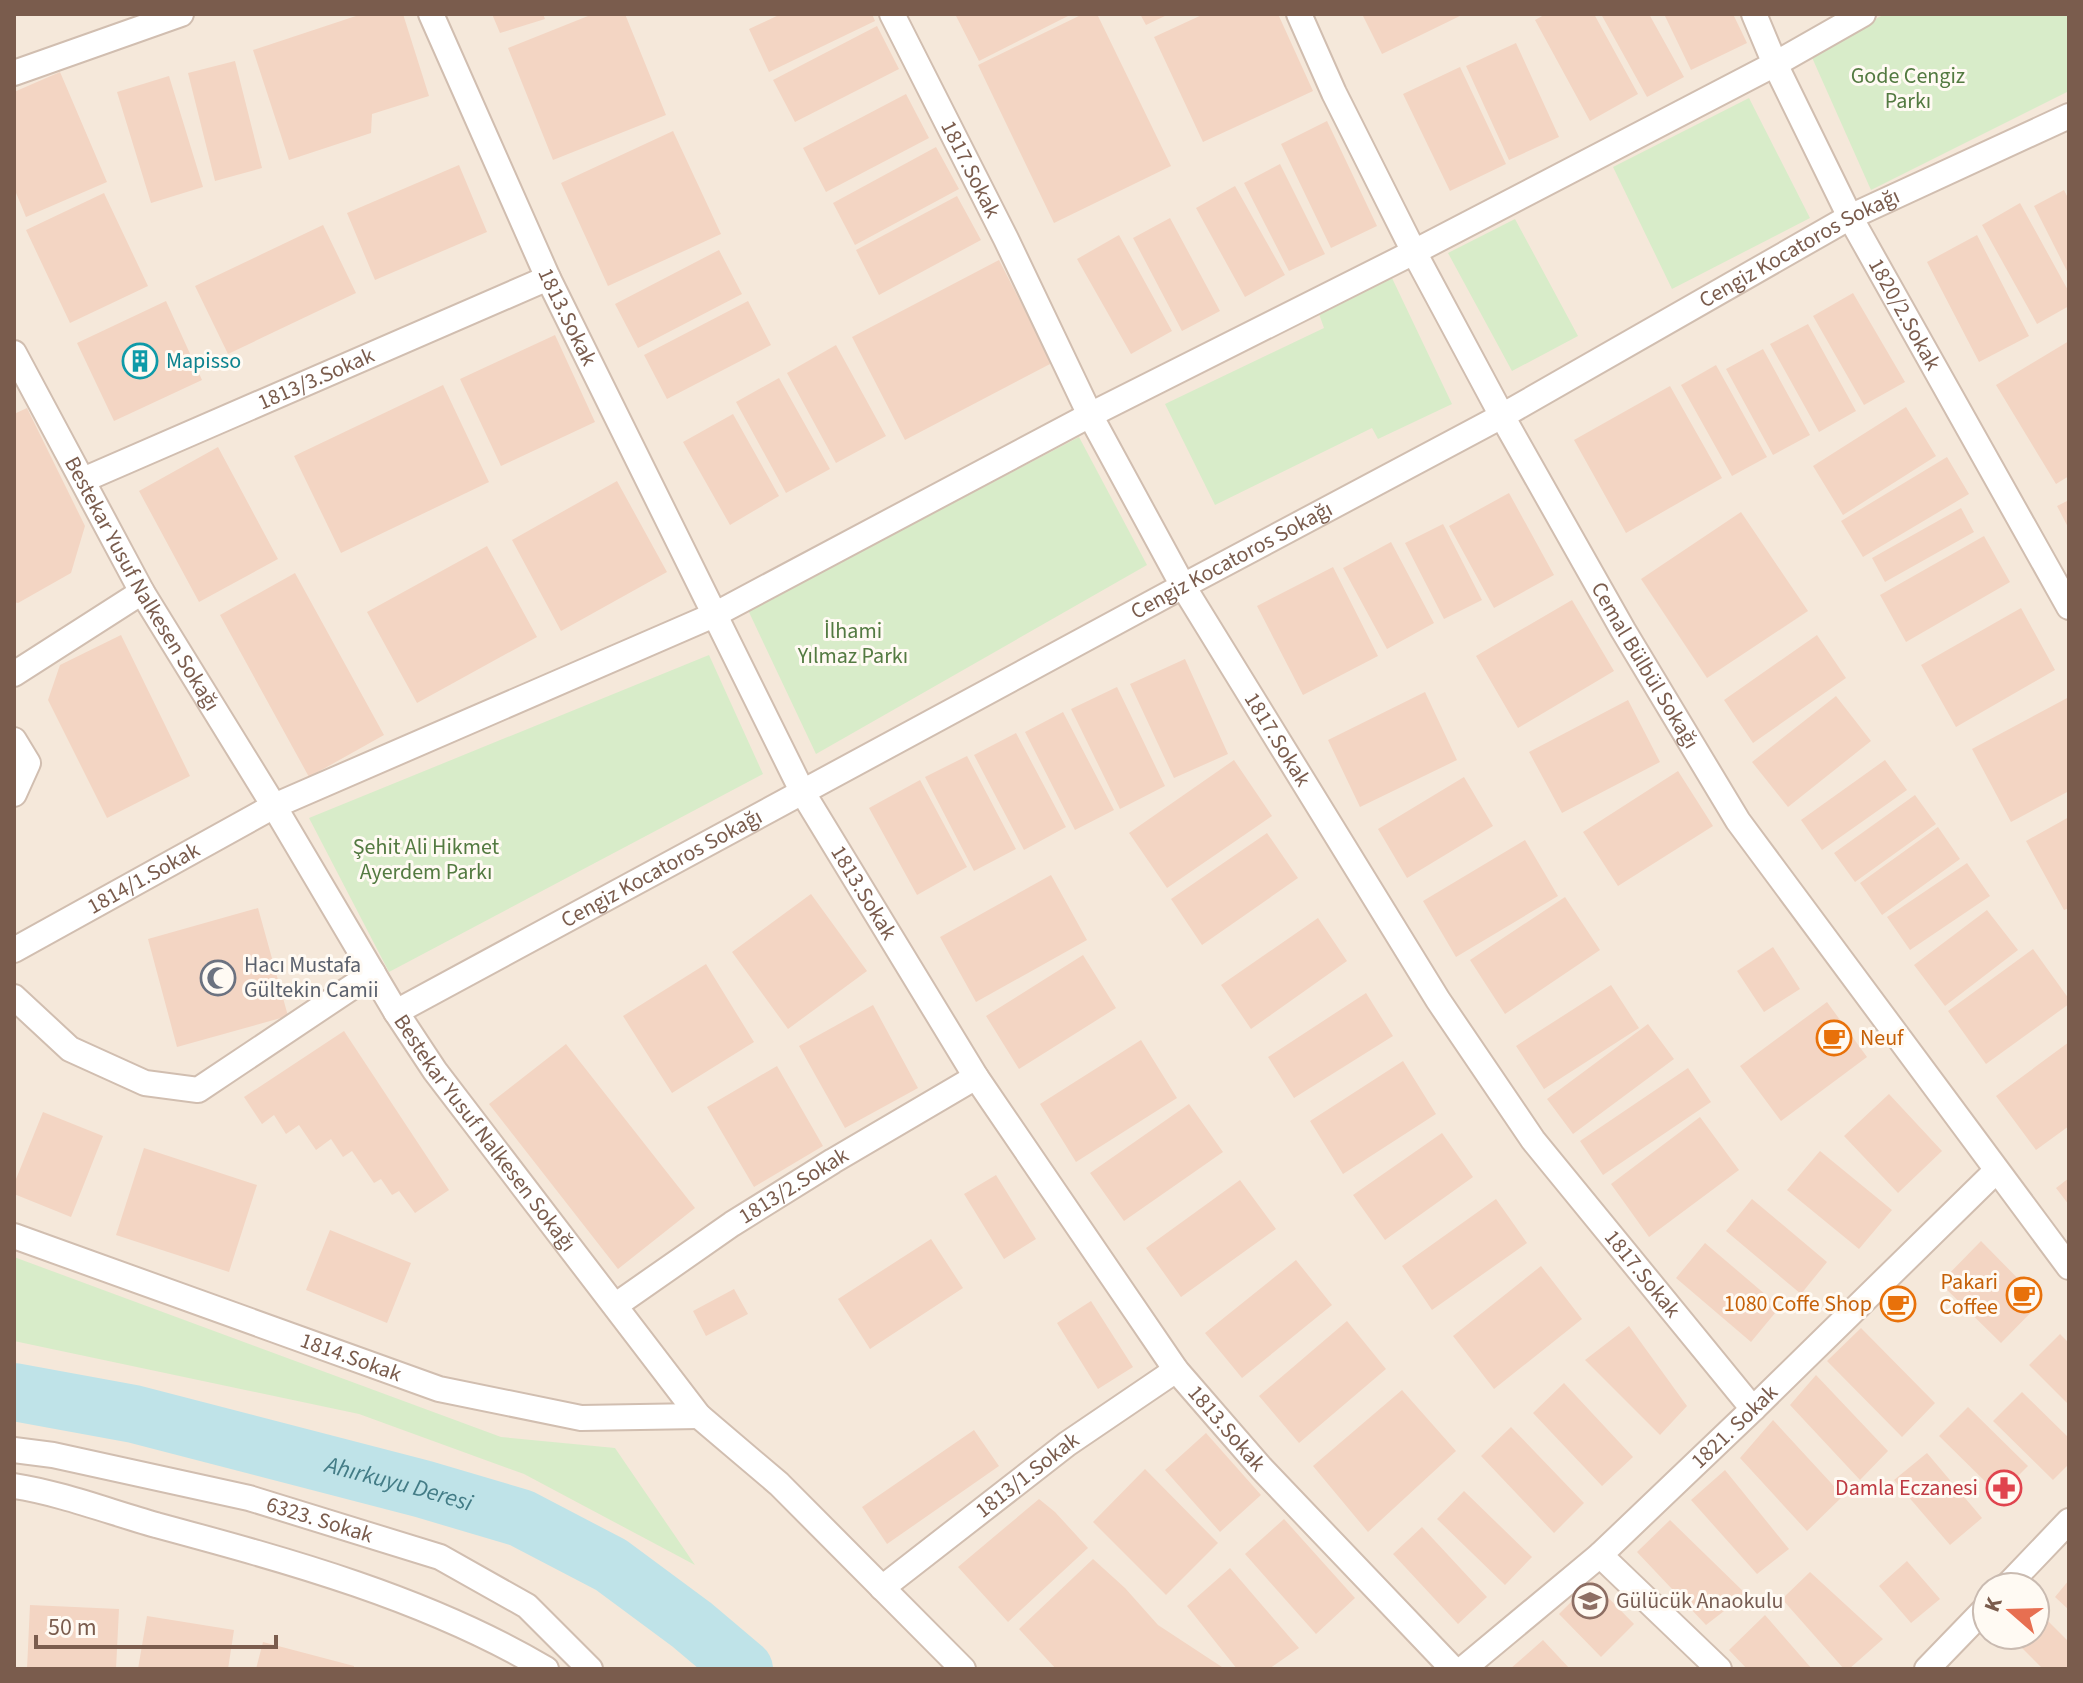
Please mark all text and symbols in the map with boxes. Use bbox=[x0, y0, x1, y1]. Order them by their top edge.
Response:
park label: Gode Cengiz Parkı bbox=[1851, 60, 1965, 117]
street label: 1817.Sokak bbox=[933, 115, 1009, 224]
street label: Cengiz Kocatoros Sokağı bbox=[1693, 180, 1905, 316]
street label: 1820/2.Sokak bbox=[1860, 252, 1949, 376]
street label: 1813.Sokak bbox=[530, 263, 605, 371]
street label: 1813/3.Sokak bbox=[253, 339, 379, 418]
building icon: Mapisso bbox=[121, 342, 159, 380]
place label: Mapisso bbox=[166, 345, 241, 377]
street label: Bestekar Yusuf Nalkesen Sokağı bbox=[56, 451, 228, 717]
street label: Cengiz Kocatoros Sokağı bbox=[1125, 493, 1338, 627]
street label: Cemal Bülbül Sokağı bbox=[1583, 576, 1707, 755]
park label: İlhami Yılmaz Parkı bbox=[797, 615, 908, 672]
street label: 1817.Sokak bbox=[1236, 686, 1319, 793]
street label: Cengiz Kocatoros Sokağı bbox=[555, 801, 768, 936]
park label: Şehit Ali Hikmet Ayerdem Parkı bbox=[353, 831, 500, 888]
street label: 1814/1.Sokak bbox=[81, 834, 206, 922]
street label: 1813.Sokak bbox=[823, 839, 905, 946]
place label: Hacı Mustafa Gültekin Camii bbox=[244, 949, 379, 1006]
mosque icon: Hacı Mustafa Gültekin Camii bbox=[199, 959, 237, 997]
street label: Bestekar Yusuf Nalkesen Sokağı bbox=[386, 1008, 584, 1259]
cafe icon: Neuf bbox=[1815, 1019, 1853, 1057]
place label: Neuf bbox=[1860, 1022, 1905, 1054]
street label: 1813/2.Sokak bbox=[732, 1139, 855, 1232]
street label: 1817.Sokak bbox=[1597, 1223, 1688, 1325]
place label: Pakari Coffee bbox=[1939, 1266, 1998, 1323]
cafe icon: Pakari Coffee bbox=[2005, 1276, 2043, 1314]
cafe icon: 1080 Coffe Shop bbox=[1879, 1285, 1917, 1323]
place label: 1080 Coffe Shop bbox=[1724, 1288, 1872, 1320]
street label: 1814.Sokak bbox=[296, 1324, 406, 1390]
street label: 1821. Sokak bbox=[1684, 1377, 1785, 1476]
street label: 1813.Sokak bbox=[1180, 1378, 1273, 1479]
street label: 1813/1.Sokak bbox=[968, 1424, 1086, 1526]
water label: Ahırkuyu Deresi bbox=[320, 1446, 477, 1520]
pharmacy icon: Damla Eczanesi bbox=[1985, 1469, 2023, 1507]
place label: Damla Eczanesi bbox=[1835, 1472, 1978, 1504]
street label: 6323. Sokak bbox=[262, 1488, 377, 1551]
north arrow bbox=[1971, 1571, 2051, 1651]
school or university icon: Gülücük Anaokulu bbox=[1571, 1582, 1609, 1620]
place label: Gülücük Anaokulu bbox=[1616, 1585, 1784, 1617]
text: K bbox=[1976, 1592, 2011, 1616]
scale bar bbox=[36, 1599, 276, 1649]
text: 50 m bbox=[48, 1610, 97, 1645]

